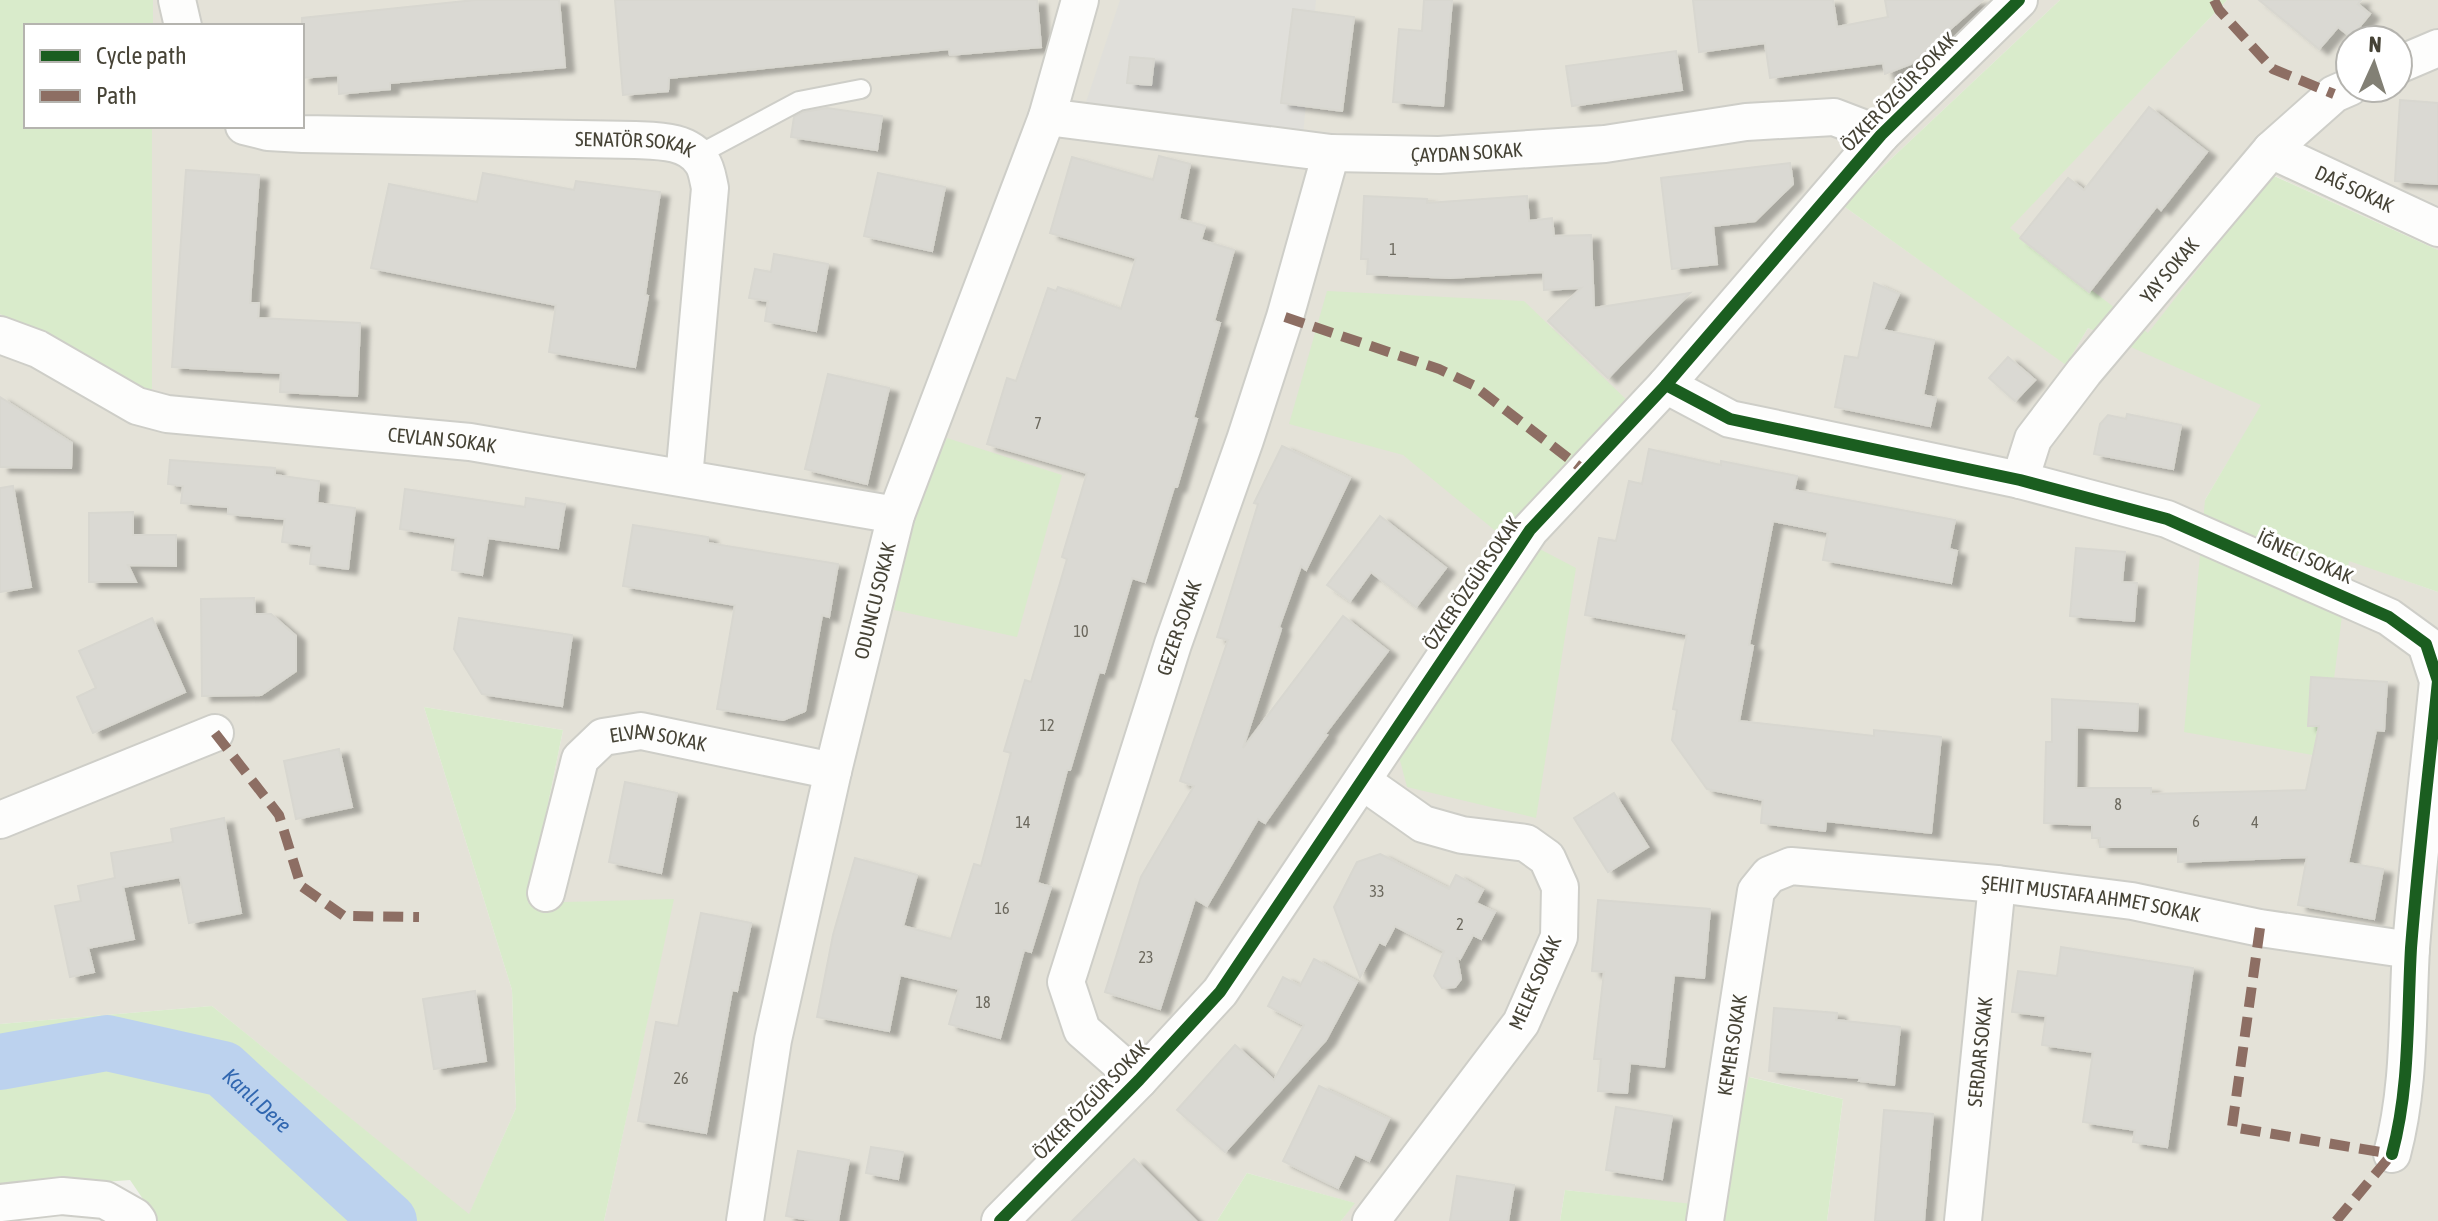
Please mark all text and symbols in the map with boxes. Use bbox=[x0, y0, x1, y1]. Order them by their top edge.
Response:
legend bbox=[24, 24, 304, 128]
north arrow bbox=[2334, 24, 2414, 104]
street label: ÖZKER ÖZGÜR SOKAK bbox=[1836, 27, 1961, 156]
text: N bbox=[2368, 31, 2382, 57]
text: Cycle path bbox=[96, 42, 187, 69]
text: Path bbox=[96, 82, 137, 109]
street label: SENATÖR SOKAK bbox=[575, 127, 699, 162]
street label: ÇAYDAN SOKAK bbox=[1411, 137, 1523, 166]
street label: DAĞ SOKAK bbox=[2312, 160, 2398, 217]
street label: YAY SOKAK bbox=[2135, 233, 2203, 307]
house number: 1 bbox=[1389, 240, 1397, 258]
house number: 7 bbox=[1034, 414, 1042, 432]
street label: CEVLAN SOKAK bbox=[387, 422, 498, 457]
street label: ÖZKER ÖZGÜR SOKAK bbox=[1418, 511, 1525, 654]
street label: İĞNECI SOKAK bbox=[2254, 525, 2357, 588]
street label: ODUNCU SOKAK bbox=[849, 540, 900, 662]
street label: GEZER SOKAK bbox=[1152, 577, 1206, 678]
house number: 10 bbox=[1073, 622, 1089, 640]
house number: 12 bbox=[1039, 716, 1055, 734]
street label: ELVAN SOKAK bbox=[608, 719, 709, 755]
house number: 8 bbox=[2114, 795, 2122, 813]
house number: 6 bbox=[2192, 812, 2200, 830]
house number: 14 bbox=[1015, 813, 1031, 831]
house number: 4 bbox=[2251, 813, 2259, 831]
street label: ŞEHIT MUSTAFA AHMET SOKAK bbox=[1980, 871, 2203, 926]
house number: 33 bbox=[1369, 882, 1385, 900]
house number: 16 bbox=[994, 899, 1010, 917]
house number: 2 bbox=[1456, 915, 1464, 933]
street label: MELEK SOKAK bbox=[1504, 932, 1566, 1033]
house number: 23 bbox=[1138, 948, 1154, 966]
street label: KEMER SOKAK bbox=[1712, 992, 1751, 1097]
house number: 18 bbox=[975, 993, 991, 1011]
street label: SERDAR SOKAK bbox=[1963, 996, 1997, 1108]
street label: ÖZKER ÖZGÜR SOKAK bbox=[1028, 1035, 1153, 1164]
water label: Kanlı Dere bbox=[218, 1063, 297, 1138]
house number: 26 bbox=[673, 1069, 689, 1087]

